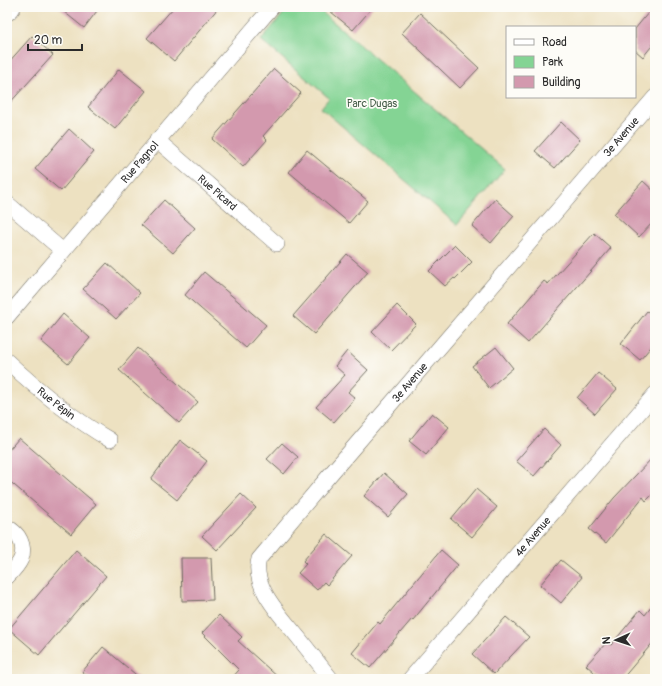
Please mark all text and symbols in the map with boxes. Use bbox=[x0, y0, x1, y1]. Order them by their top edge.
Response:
scale bar bbox=[28, 26, 82, 52]
legend bbox=[506, 26, 636, 98]
text: 20 m bbox=[34, 33, 63, 48]
text: Road bbox=[542, 35, 567, 50]
text: Park bbox=[542, 55, 563, 70]
text: Building bbox=[542, 75, 581, 90]
park label: Parc Dugas bbox=[347, 97, 397, 110]
street label: 3e Avenue bbox=[601, 114, 642, 159]
street label: Rue Pagnol bbox=[118, 139, 161, 186]
street label: Rue Picard bbox=[195, 172, 239, 213]
street label: 3e Avenue bbox=[389, 360, 431, 405]
street label: Rue Pépin bbox=[34, 385, 78, 423]
street label: 4e Avenue bbox=[512, 514, 554, 559]
north arrow bbox=[596, 620, 636, 660]
text: N bbox=[600, 636, 613, 645]

